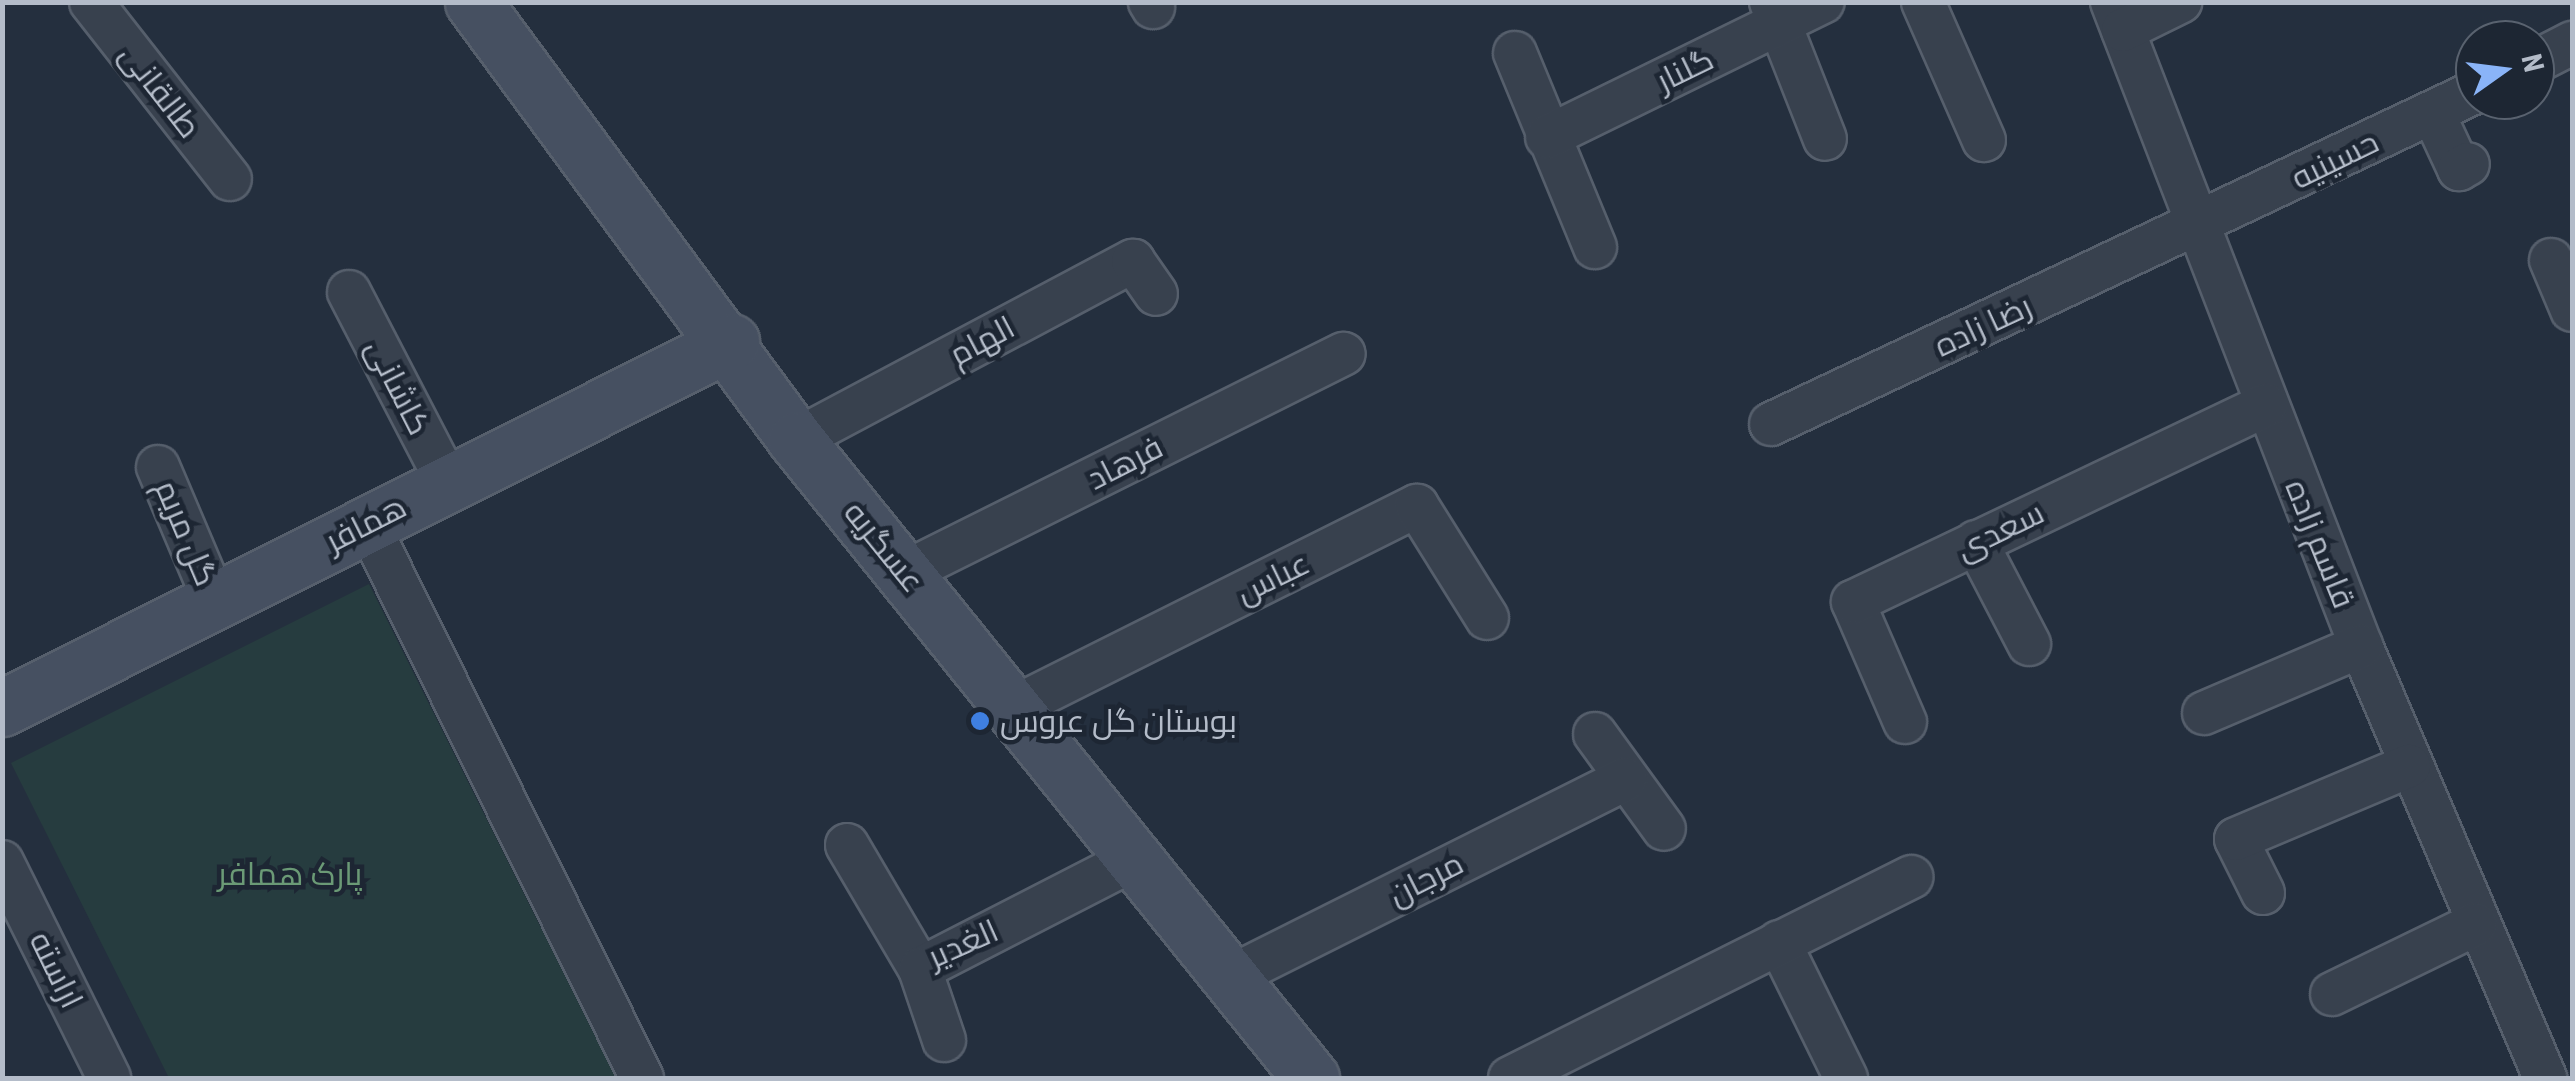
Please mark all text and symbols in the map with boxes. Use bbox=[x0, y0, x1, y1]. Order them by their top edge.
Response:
north arrow bbox=[2455, 20, 2555, 120]
street label: طالقانی bbox=[111, 36, 209, 146]
street label: گلنار bbox=[1650, 40, 1720, 100]
text: N bbox=[2515, 51, 2551, 75]
street label: حسینیه bbox=[2285, 123, 2385, 197]
street label: رضا زاده bbox=[1928, 287, 2038, 365]
street label: الهام bbox=[943, 308, 1021, 374]
street label: کاشانی bbox=[358, 333, 438, 441]
street label: فرهاد bbox=[1081, 428, 1169, 498]
street label: گل مریم bbox=[147, 474, 225, 592]
street label: قاسم زاده bbox=[2277, 474, 2363, 614]
street label: همافر bbox=[319, 487, 413, 561]
street label: سعدی bbox=[1950, 493, 2050, 569]
street label: عسگریه bbox=[836, 494, 932, 600]
street label: عباس bbox=[1230, 544, 1316, 612]
place label: بوستان گل عروس bbox=[1000, 702, 1237, 740]
marker: بوستان گل عروس bbox=[969, 710, 991, 732]
street label: مرجان bbox=[1382, 844, 1470, 914]
park label: پارک همافر bbox=[218, 855, 362, 893]
street label: الغدیر bbox=[922, 912, 1004, 976]
street label: اراسته bbox=[21, 926, 91, 1014]

